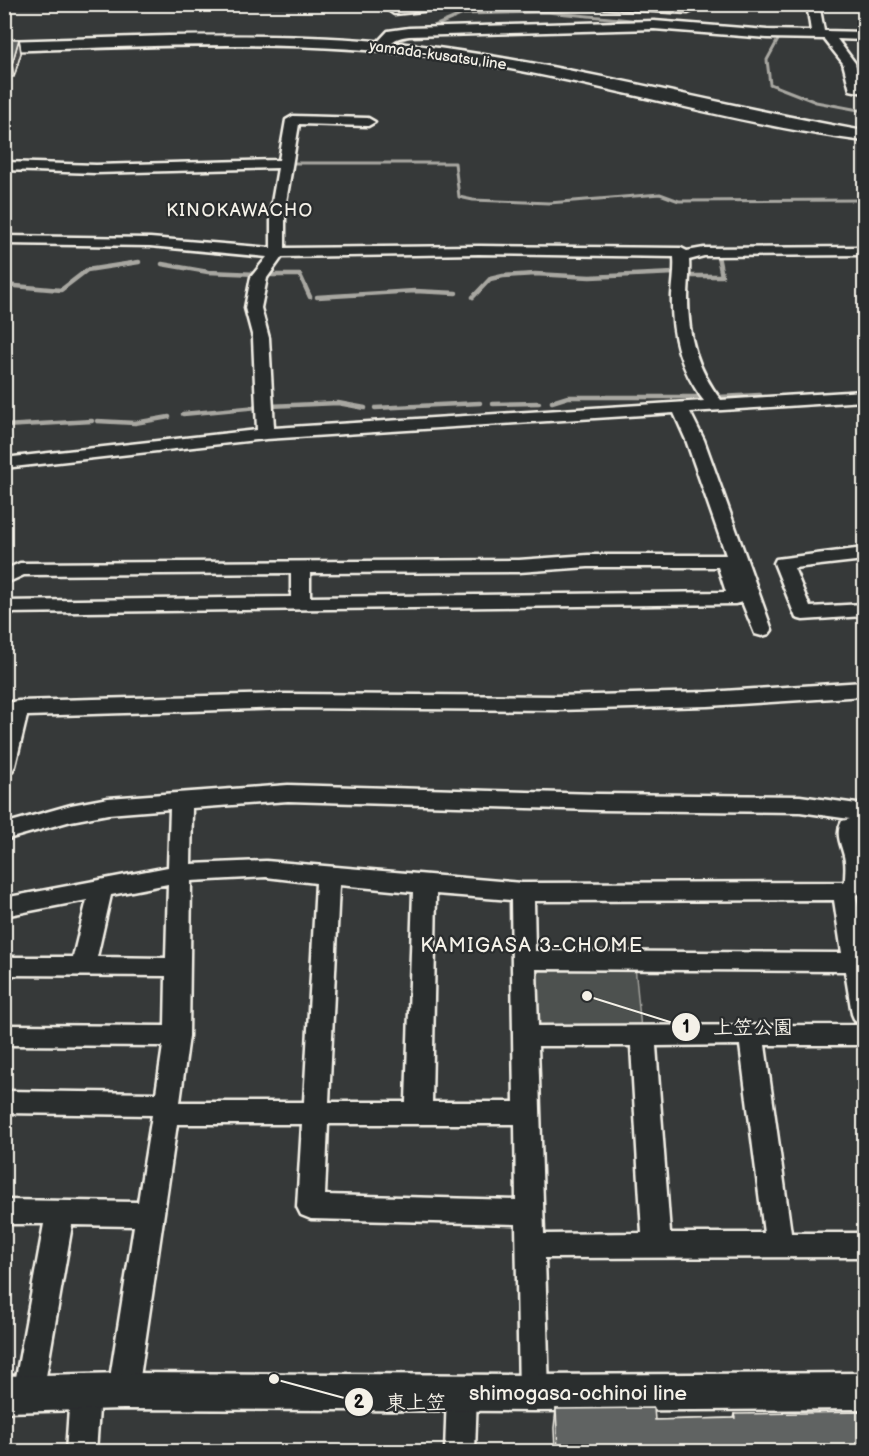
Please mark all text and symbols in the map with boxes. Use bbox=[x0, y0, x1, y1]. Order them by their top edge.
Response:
street label: yamada-kusatsu line bbox=[367, 36, 508, 75]
district label: KINOKAWACHO bbox=[166, 200, 314, 221]
district label: KAMIGASA 3-CHOME bbox=[420, 934, 644, 958]
callout: 上笠公園 bbox=[671, 1008, 805, 1046]
text: 上笠公園 bbox=[713, 1016, 793, 1040]
text: 1 bbox=[682, 1017, 690, 1038]
street label: shimogasa-ochinoi line bbox=[469, 1381, 687, 1406]
callout: 東上笠 bbox=[344, 1383, 458, 1421]
text: 東上笠 bbox=[386, 1391, 446, 1415]
text: 2 bbox=[354, 1392, 365, 1413]

